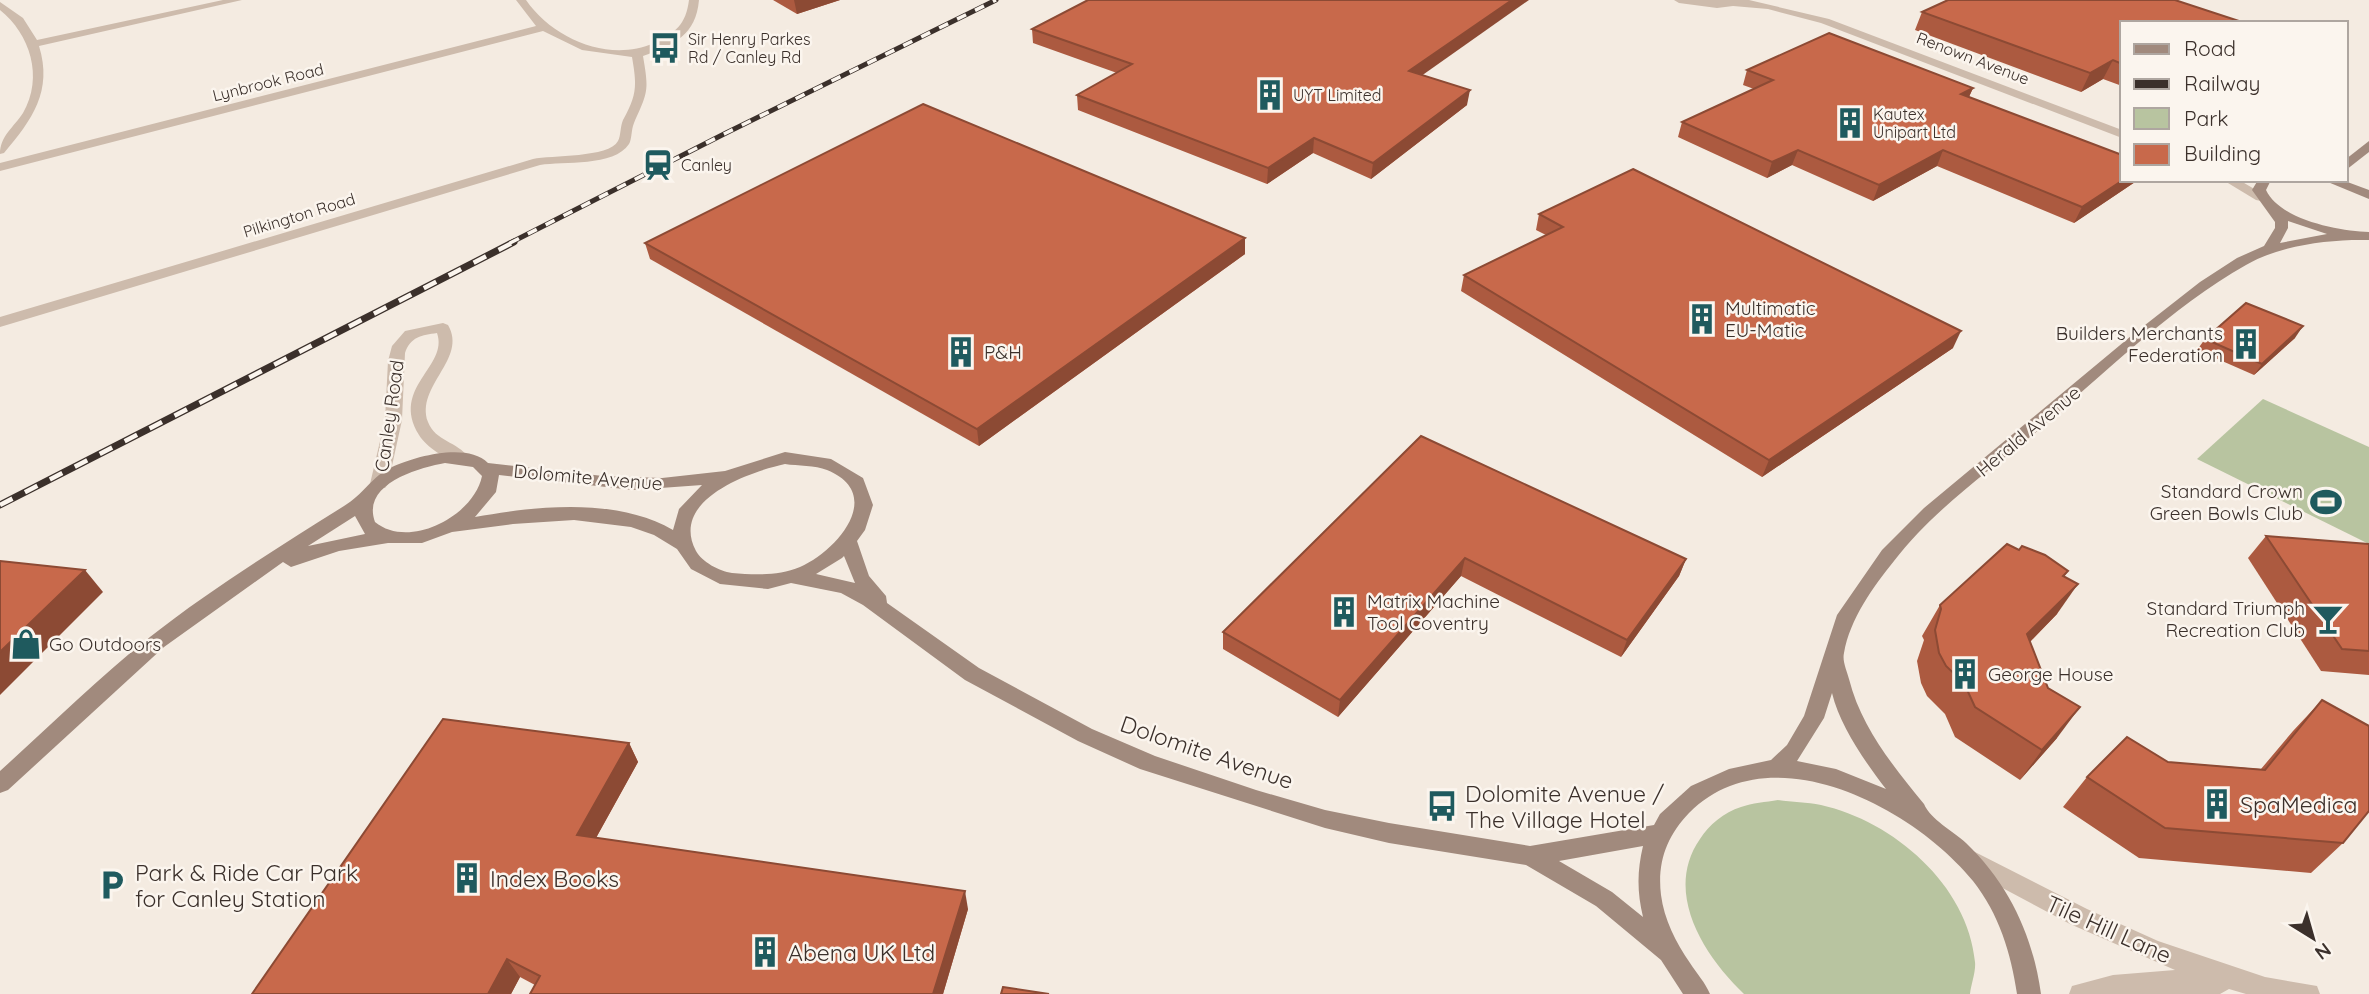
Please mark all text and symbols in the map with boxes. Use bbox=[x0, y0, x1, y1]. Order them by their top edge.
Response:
legend bbox=[2120, 21, 2348, 182]
street label: Renown Avenue bbox=[1914, 27, 2032, 89]
place label: Sir Henry Parkes Rd / Canley Rd bbox=[688, 29, 810, 67]
bus stop icon: Sir Henry Parkes Rd / Canley Rd bbox=[648, 31, 682, 65]
text: Road bbox=[2184, 35, 2236, 61]
street label: Lynbrook Road bbox=[210, 59, 326, 105]
text: Railway bbox=[2184, 70, 2260, 96]
building icon: UYT Limited bbox=[1253, 78, 1287, 112]
place label: UYT Limited bbox=[1293, 85, 1381, 105]
place label: Kautex Unipart Ltd bbox=[1873, 104, 1956, 142]
text: Park bbox=[2184, 105, 2228, 131]
building icon: Kautex Unipart Ltd bbox=[1833, 106, 1867, 140]
text: Building bbox=[2184, 140, 2261, 166]
station icon: Canley bbox=[641, 148, 675, 182]
place label: Canley bbox=[681, 155, 732, 175]
street label: Pilkington Road bbox=[241, 188, 357, 242]
place label: Multimatic EU-Matic bbox=[1725, 296, 1816, 342]
building icon: Multimatic EU-Matic bbox=[1685, 302, 1719, 336]
place label: Builders Merchants Federation bbox=[2056, 321, 2223, 367]
building icon: Builders Merchants Federation bbox=[2229, 327, 2263, 361]
building icon: P&H bbox=[944, 335, 978, 369]
place label: P&H bbox=[984, 340, 1022, 364]
street label: Canley Road bbox=[369, 358, 409, 474]
street label: Herald Avenue bbox=[1971, 380, 2085, 482]
street label: Dolomite Avenue bbox=[512, 459, 664, 495]
place label: Standard Crown Green Bowls Club bbox=[2150, 479, 2303, 525]
sports icon: Standard Crown Green Bowls Club bbox=[2309, 485, 2343, 519]
place label: Matrix Machine Tool Coventry bbox=[1367, 589, 1500, 635]
building icon: Matrix Machine Tool Coventry bbox=[1327, 595, 1361, 629]
place label: Standard Triumph Recreation Club bbox=[2147, 596, 2305, 642]
bar icon: Standard Triumph Recreation Club bbox=[2311, 602, 2345, 636]
shop icon: Go Outdoors bbox=[9, 627, 43, 661]
place label: Go Outdoors bbox=[49, 632, 161, 656]
building icon: George House bbox=[1948, 657, 1982, 691]
place label: George House bbox=[1988, 662, 2113, 686]
street label: Dolomite Avenue bbox=[1117, 709, 1297, 795]
place label: Dolomite Avenue / The Village Hotel bbox=[1465, 779, 1664, 834]
building icon: SpaMedica bbox=[2200, 787, 2234, 821]
bus stop icon: Dolomite Avenue / The Village Hotel bbox=[1425, 789, 1459, 823]
place label: SpaMedica bbox=[2240, 790, 2358, 819]
place label: Park & Ride Car Park for Canley Station bbox=[135, 858, 358, 913]
building icon: Index Books bbox=[450, 861, 484, 895]
place label: Index Books bbox=[490, 864, 619, 893]
parking icon: Park & Ride Car Park for Canley Station bbox=[95, 868, 129, 902]
street label: Tile Hill Lane bbox=[2042, 889, 2176, 969]
north arrow bbox=[2278, 903, 2348, 973]
building icon: Abena UK Ltd bbox=[748, 935, 782, 969]
place label: Abena UK Ltd bbox=[788, 938, 935, 967]
text: N bbox=[2310, 938, 2336, 965]

